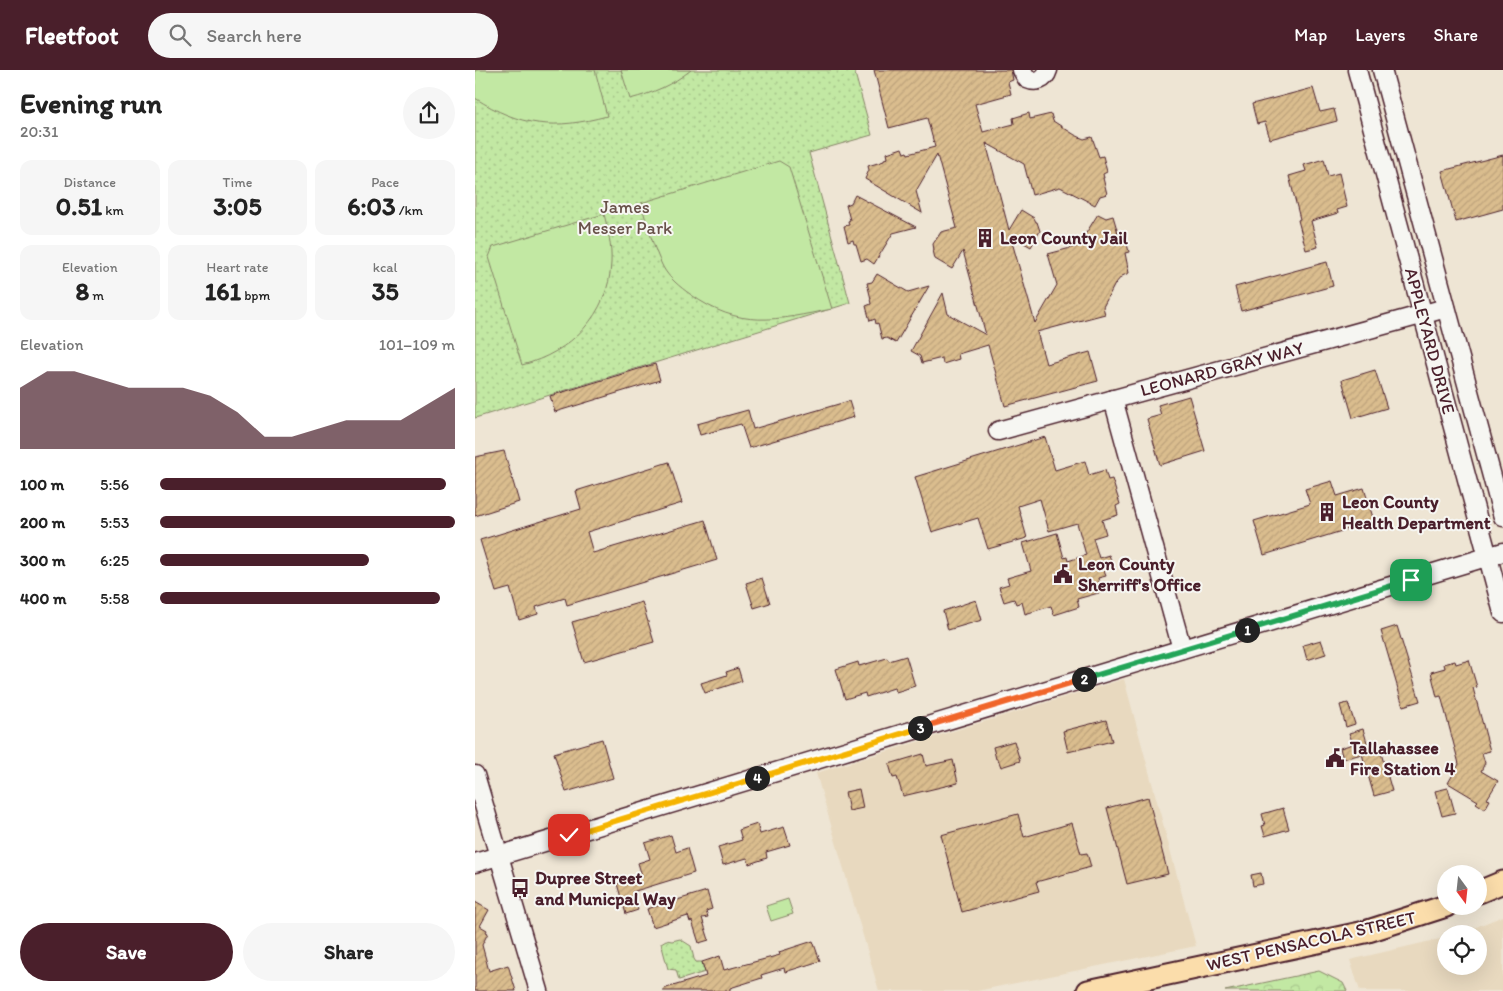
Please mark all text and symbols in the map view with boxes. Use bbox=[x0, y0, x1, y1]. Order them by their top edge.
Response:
search box bbox=[148, 13, 498, 58]
text: Fleetfoot bbox=[25, 21, 118, 50]
icon: search bbox=[166, 21, 194, 49]
text: Search here bbox=[206, 24, 302, 47]
text: Map bbox=[1294, 24, 1327, 46]
text: Layers bbox=[1355, 24, 1405, 46]
text: Share bbox=[1433, 24, 1478, 46]
text: Evening run bbox=[20, 86, 162, 120]
button: share bbox=[403, 87, 455, 139]
text: 20:31 bbox=[20, 122, 58, 141]
text: Distance bbox=[64, 174, 116, 191]
text: Time bbox=[223, 174, 252, 191]
text: Pace bbox=[371, 174, 399, 191]
text: 0.51 bbox=[56, 191, 102, 221]
text: 3:05 bbox=[213, 191, 262, 221]
text: 6:03 bbox=[347, 191, 396, 221]
park label: James Messer Park bbox=[578, 196, 672, 239]
text: km bbox=[102, 202, 124, 219]
text: /km bbox=[396, 202, 423, 219]
building icon: Leon County Jail bbox=[974, 227, 996, 249]
place label: Leon County Jail bbox=[1000, 227, 1129, 249]
text: Elevation bbox=[62, 259, 118, 276]
text: Heart rate bbox=[207, 259, 268, 276]
text: kcal bbox=[373, 259, 398, 276]
street label: APPLEYARD DRIVE bbox=[1400, 265, 1460, 417]
text: 8 bbox=[76, 276, 89, 306]
text: 161 bbox=[205, 276, 241, 306]
text: 35 bbox=[372, 276, 399, 306]
text: m bbox=[89, 287, 104, 304]
text: bpm bbox=[241, 287, 270, 304]
text: Elevation bbox=[20, 335, 84, 354]
text: 101–109 m bbox=[379, 335, 455, 354]
street label: LEONARD GRAY WAY bbox=[1138, 336, 1307, 401]
text: 100 m bbox=[20, 475, 64, 494]
text: 5:56 bbox=[100, 475, 129, 494]
place label: Leon County Health Department bbox=[1342, 491, 1491, 534]
building icon: Leon County Health Department bbox=[1316, 501, 1338, 523]
text: 200 m bbox=[20, 513, 65, 532]
text: 5:53 bbox=[100, 513, 129, 532]
text: 300 m bbox=[20, 551, 66, 570]
text: 6:25 bbox=[100, 551, 129, 570]
place label: Leon County Sherriff's Office bbox=[1078, 553, 1201, 596]
pin bbox=[1390, 559, 1432, 601]
public building icon: Leon County Sherriff's Office bbox=[1052, 563, 1074, 585]
icon: arrive bbox=[1397, 566, 1425, 594]
text: 400 m bbox=[20, 589, 66, 608]
text: 5:58 bbox=[100, 589, 130, 608]
pin: 1 bbox=[1235, 618, 1259, 642]
text: 1 bbox=[1244, 622, 1251, 639]
pin: 2 bbox=[1071, 666, 1097, 692]
text: 2 bbox=[1081, 671, 1088, 688]
pin: 3 bbox=[907, 716, 933, 740]
text: 3 bbox=[917, 720, 924, 737]
place label: Tallahassee Fire Station 4 bbox=[1349, 737, 1456, 780]
public building icon: Tallahassee Fire Station 4 bbox=[1324, 747, 1346, 769]
pin: 4 bbox=[745, 766, 769, 790]
text: 4 bbox=[753, 770, 762, 787]
pin bbox=[548, 814, 590, 856]
icon: check bbox=[555, 821, 583, 849]
north arrow bbox=[1437, 865, 1487, 915]
map controls bbox=[1437, 865, 1487, 975]
place label: Dupree Street and Municpal Way bbox=[535, 867, 676, 910]
bus stop icon: Dupree Street and Municpal Way bbox=[509, 877, 531, 899]
street label: WEST PENSACOLA STREET bbox=[1204, 906, 1418, 976]
button: Save bbox=[20, 923, 233, 981]
button: Share bbox=[243, 923, 455, 981]
button: locate bbox=[1437, 925, 1487, 975]

